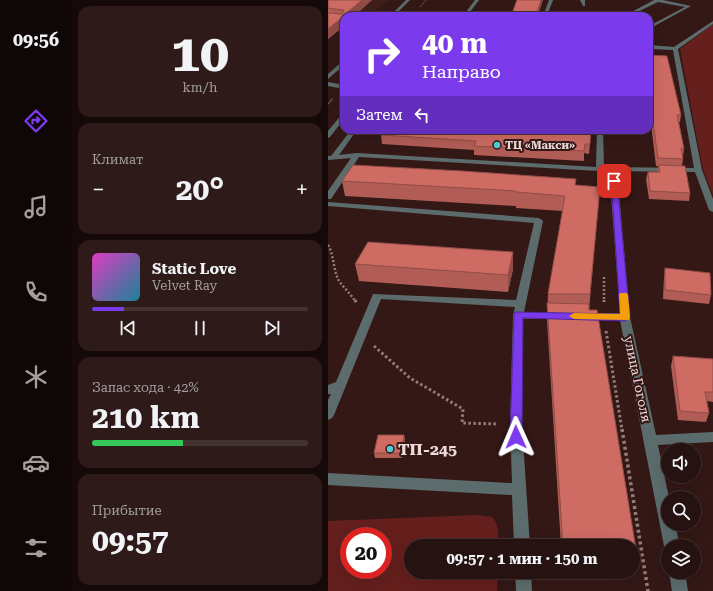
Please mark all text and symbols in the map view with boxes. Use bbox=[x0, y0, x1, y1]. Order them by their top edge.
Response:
text: 10 bbox=[171, 23, 229, 84]
text: 40 m bbox=[422, 27, 487, 60]
icon: right bbox=[356, 28, 408, 80]
text: 09:56 bbox=[13, 29, 59, 50]
text: Направо bbox=[422, 61, 501, 82]
text: km/h bbox=[183, 80, 217, 95]
icon: left bbox=[411, 104, 433, 126]
text: Затем bbox=[356, 106, 403, 124]
icon: directions bbox=[22, 107, 50, 135]
place label: ТЦ «Макси» bbox=[505, 139, 575, 152]
marker: ТЦ «Макси» bbox=[492, 140, 502, 150]
text: Климат bbox=[92, 152, 143, 167]
pin bbox=[597, 164, 631, 198]
icon: arrive bbox=[603, 170, 625, 192]
text: 20° bbox=[176, 172, 224, 207]
text: − bbox=[92, 177, 104, 202]
text: + bbox=[296, 177, 308, 202]
icon: music bbox=[22, 193, 50, 221]
text: Static Love bbox=[152, 260, 236, 278]
icon: phone bbox=[22, 278, 50, 306]
text: Velvet Ray bbox=[152, 278, 217, 293]
icon: previous bbox=[117, 317, 139, 339]
icon: pause bbox=[189, 317, 211, 339]
icon: next bbox=[261, 317, 283, 339]
street label: улица Гоголя bbox=[621, 335, 654, 424]
icon: climate bbox=[22, 363, 50, 391]
text: Запас хода · 42% bbox=[92, 380, 199, 395]
text: 210 km bbox=[92, 400, 200, 435]
position arrow bbox=[495, 416, 537, 458]
place label: ТП-245 bbox=[398, 440, 457, 459]
map controls bbox=[661, 443, 701, 579]
button: sound bbox=[661, 443, 701, 483]
marker: ТП-245 bbox=[385, 444, 395, 454]
icon: car bbox=[22, 449, 50, 477]
button: search bbox=[661, 491, 701, 531]
text: Прибытие bbox=[92, 503, 162, 518]
text: 09:57 bbox=[92, 523, 169, 558]
speed limit sign: 20 bbox=[340, 527, 392, 579]
icon: filters bbox=[22, 534, 50, 562]
button: layers bbox=[661, 539, 701, 579]
text: 09:57 · 1 мин · 150 m bbox=[446, 550, 598, 568]

